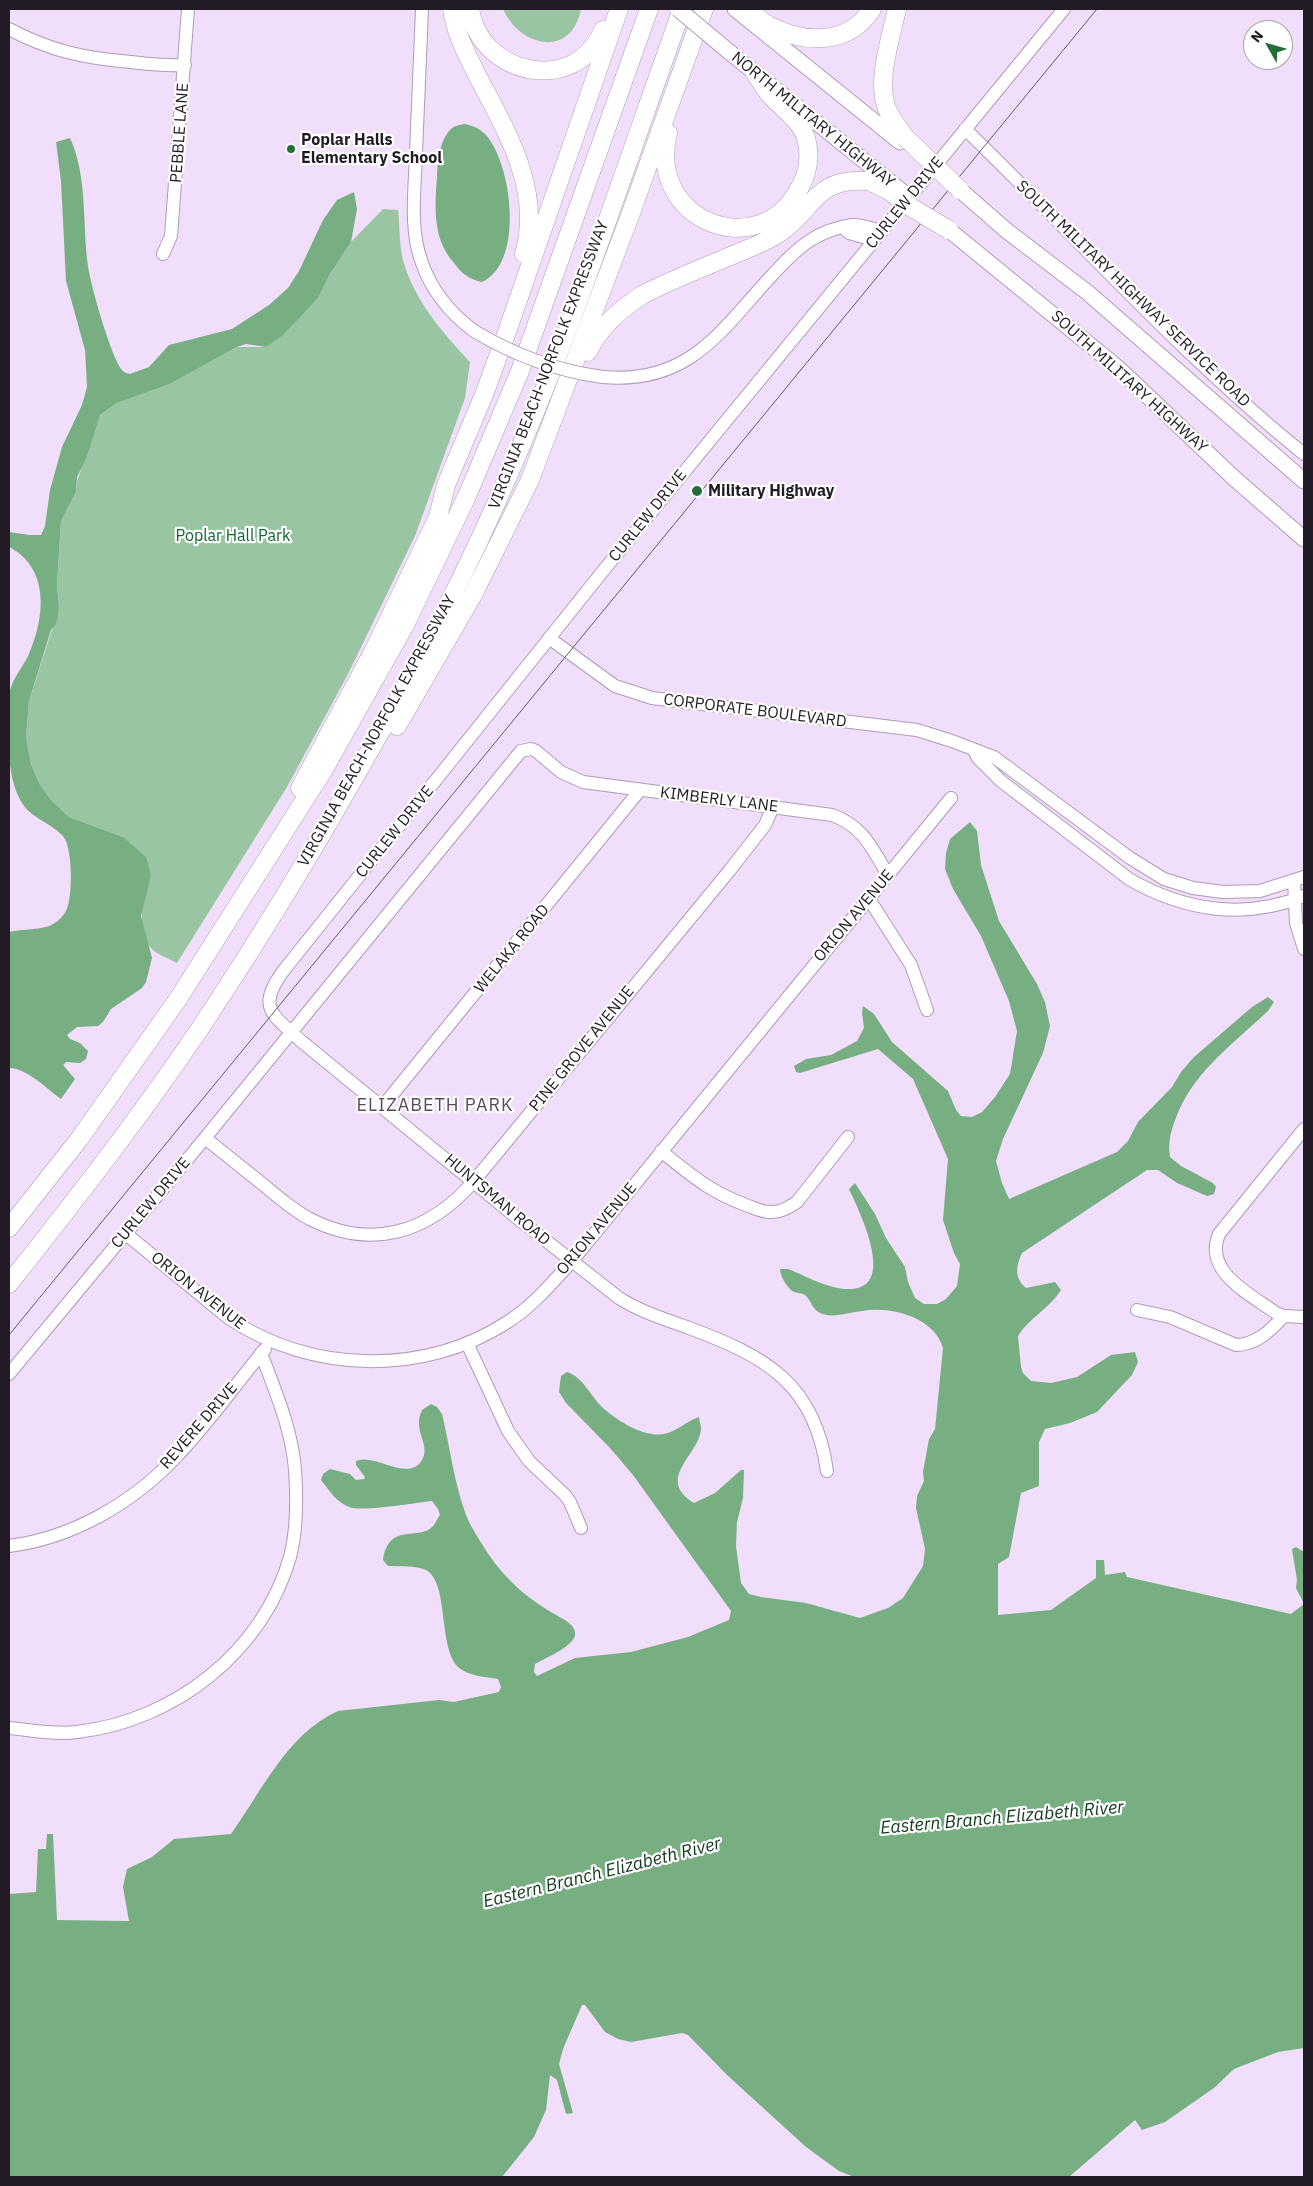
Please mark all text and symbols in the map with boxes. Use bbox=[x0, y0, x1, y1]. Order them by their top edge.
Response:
north arrow bbox=[1243, 20, 1293, 70]
text: N bbox=[1247, 27, 1267, 46]
street label: NORTH MILITARY HIGHWAY bbox=[727, 48, 899, 192]
street label: PEBBLE LANE bbox=[167, 82, 193, 184]
place label: Poplar Halls Elementary School bbox=[301, 130, 442, 168]
marker: Poplar Halls Elementary School bbox=[285, 143, 297, 155]
street label: CURLEW DRIVE bbox=[862, 153, 948, 253]
street label: SOUTH MILITARY HIGHWAY SERVICE ROAD bbox=[1012, 177, 1254, 411]
street label: VIRGINIA BEACH-NORFOLK EXPRESSWAY bbox=[485, 218, 613, 512]
street label: SOUTH MILITARY HIGHWAY bbox=[1047, 307, 1211, 457]
street label: CURLEW DRIVE bbox=[605, 466, 691, 566]
place label: Military Highway bbox=[708, 481, 834, 501]
marker: Military Highway bbox=[690, 484, 704, 498]
park label: Poplar Hall Park bbox=[176, 526, 290, 546]
street label: VIRGINIA BEACH-NORFOLK EXPRESSWAY bbox=[294, 592, 460, 870]
street label: CORPORATE BOULEVARD bbox=[662, 690, 848, 732]
street label: CURLEW DRIVE bbox=[352, 782, 438, 882]
street label: KIMBERLY LANE bbox=[659, 783, 779, 817]
street label: ORION AVENUE bbox=[810, 866, 898, 966]
street label: WELAKA ROAD bbox=[470, 901, 554, 997]
street label: PINE GROVE AVENUE bbox=[525, 982, 639, 1116]
district label: ELIZABETH PARK bbox=[355, 1095, 515, 1117]
street label: HUNTSMAN ROAD bbox=[440, 1150, 554, 1250]
street label: CURLEW DRIVE bbox=[107, 1154, 195, 1252]
street label: ORION AVENUE bbox=[553, 1179, 641, 1279]
street label: ORION AVENUE bbox=[147, 1248, 249, 1334]
street label: REVERE DRIVE bbox=[156, 1379, 242, 1473]
water label: Eastern Branch Elizabeth River bbox=[879, 1797, 1125, 1839]
water label: Eastern Branch Elizabeth River bbox=[481, 1833, 723, 1913]

